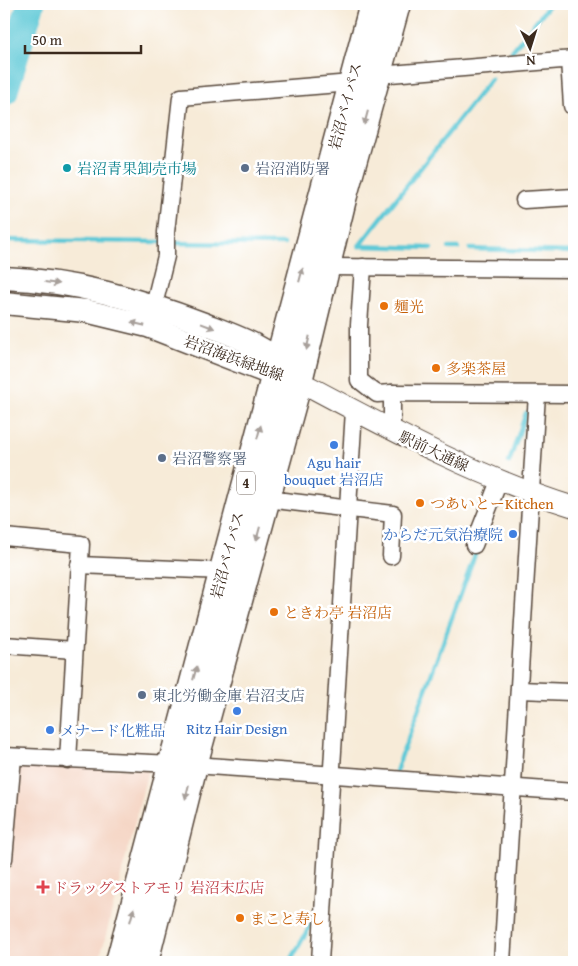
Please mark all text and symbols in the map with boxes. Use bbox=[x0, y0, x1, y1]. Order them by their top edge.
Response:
scale bar bbox=[25, 22, 141, 54]
north arrow bbox=[506, 22, 556, 72]
text: 50 m bbox=[32, 29, 63, 50]
text: N bbox=[525, 51, 536, 71]
street label: 岩沼バイパス bbox=[323, 60, 367, 152]
one-way arrow bbox=[361, 111, 369, 126]
place label: 岩沼青果卸売市場 bbox=[77, 158, 197, 179]
place label: 岩沼消防署 bbox=[255, 158, 330, 179]
marker: 岩沼青果卸売市場 bbox=[61, 162, 73, 174]
marker: 岩沼消防署 bbox=[239, 162, 251, 174]
one-way arrow bbox=[297, 267, 305, 282]
one-way arrow bbox=[45, 279, 61, 287]
place label: 麺光 bbox=[394, 296, 424, 317]
marker: 麺光 bbox=[378, 300, 390, 312]
one-way arrow bbox=[130, 320, 145, 328]
one-way arrow bbox=[201, 322, 216, 330]
street label: 岩沼海浜緑地線 bbox=[181, 330, 287, 386]
one-way arrow bbox=[304, 336, 312, 351]
place label: 多楽茶屋 bbox=[446, 358, 506, 379]
marker: 多楽茶屋 bbox=[430, 362, 442, 374]
one-way arrow bbox=[256, 424, 264, 439]
street label: 駅前大通線 bbox=[396, 426, 472, 476]
marker: Agu hair bouquet 岩沼店 bbox=[328, 439, 340, 451]
place label: 岩沼警察署 bbox=[172, 448, 247, 469]
marker: 岩沼警察署 bbox=[156, 452, 168, 464]
place label: Agu hair bouquet 岩沼店 bbox=[284, 452, 384, 490]
road number: 4 bbox=[237, 472, 255, 494]
place label: つあいとーKitchen bbox=[430, 493, 554, 514]
marker: つあいとーKitchen bbox=[414, 497, 426, 509]
street label: 岩沼バイパス bbox=[205, 509, 249, 601]
place label: からだ元気治療院 bbox=[383, 524, 503, 545]
one-way arrow bbox=[253, 527, 261, 542]
marker: からだ元気治療院 bbox=[507, 528, 519, 540]
place label: ときわ亭 岩沼店 bbox=[284, 602, 392, 623]
marker: ときわ亭 岩沼店 bbox=[268, 606, 280, 618]
one-way arrow bbox=[191, 666, 199, 681]
place label: 東北労働金庫 岩沼支店 bbox=[152, 685, 305, 706]
marker: 東北労働金庫 岩沼支店 bbox=[136, 689, 148, 701]
marker: Ritz Hair Design bbox=[231, 705, 243, 717]
place label: Ritz Hair Design bbox=[187, 718, 288, 739]
place label: メナード化粧品 bbox=[60, 720, 165, 741]
marker: メナード化粧品 bbox=[44, 724, 56, 736]
one-way arrow bbox=[183, 785, 191, 800]
place label: ドラッグストアモリ 岩沼末広店 bbox=[53, 877, 265, 898]
marker: ドラッグストアモリ 岩沼末広店 bbox=[37, 881, 49, 893]
one-way arrow bbox=[128, 908, 136, 923]
place label: まこと寿し bbox=[250, 908, 325, 929]
marker: まこと寿し bbox=[234, 912, 246, 924]

